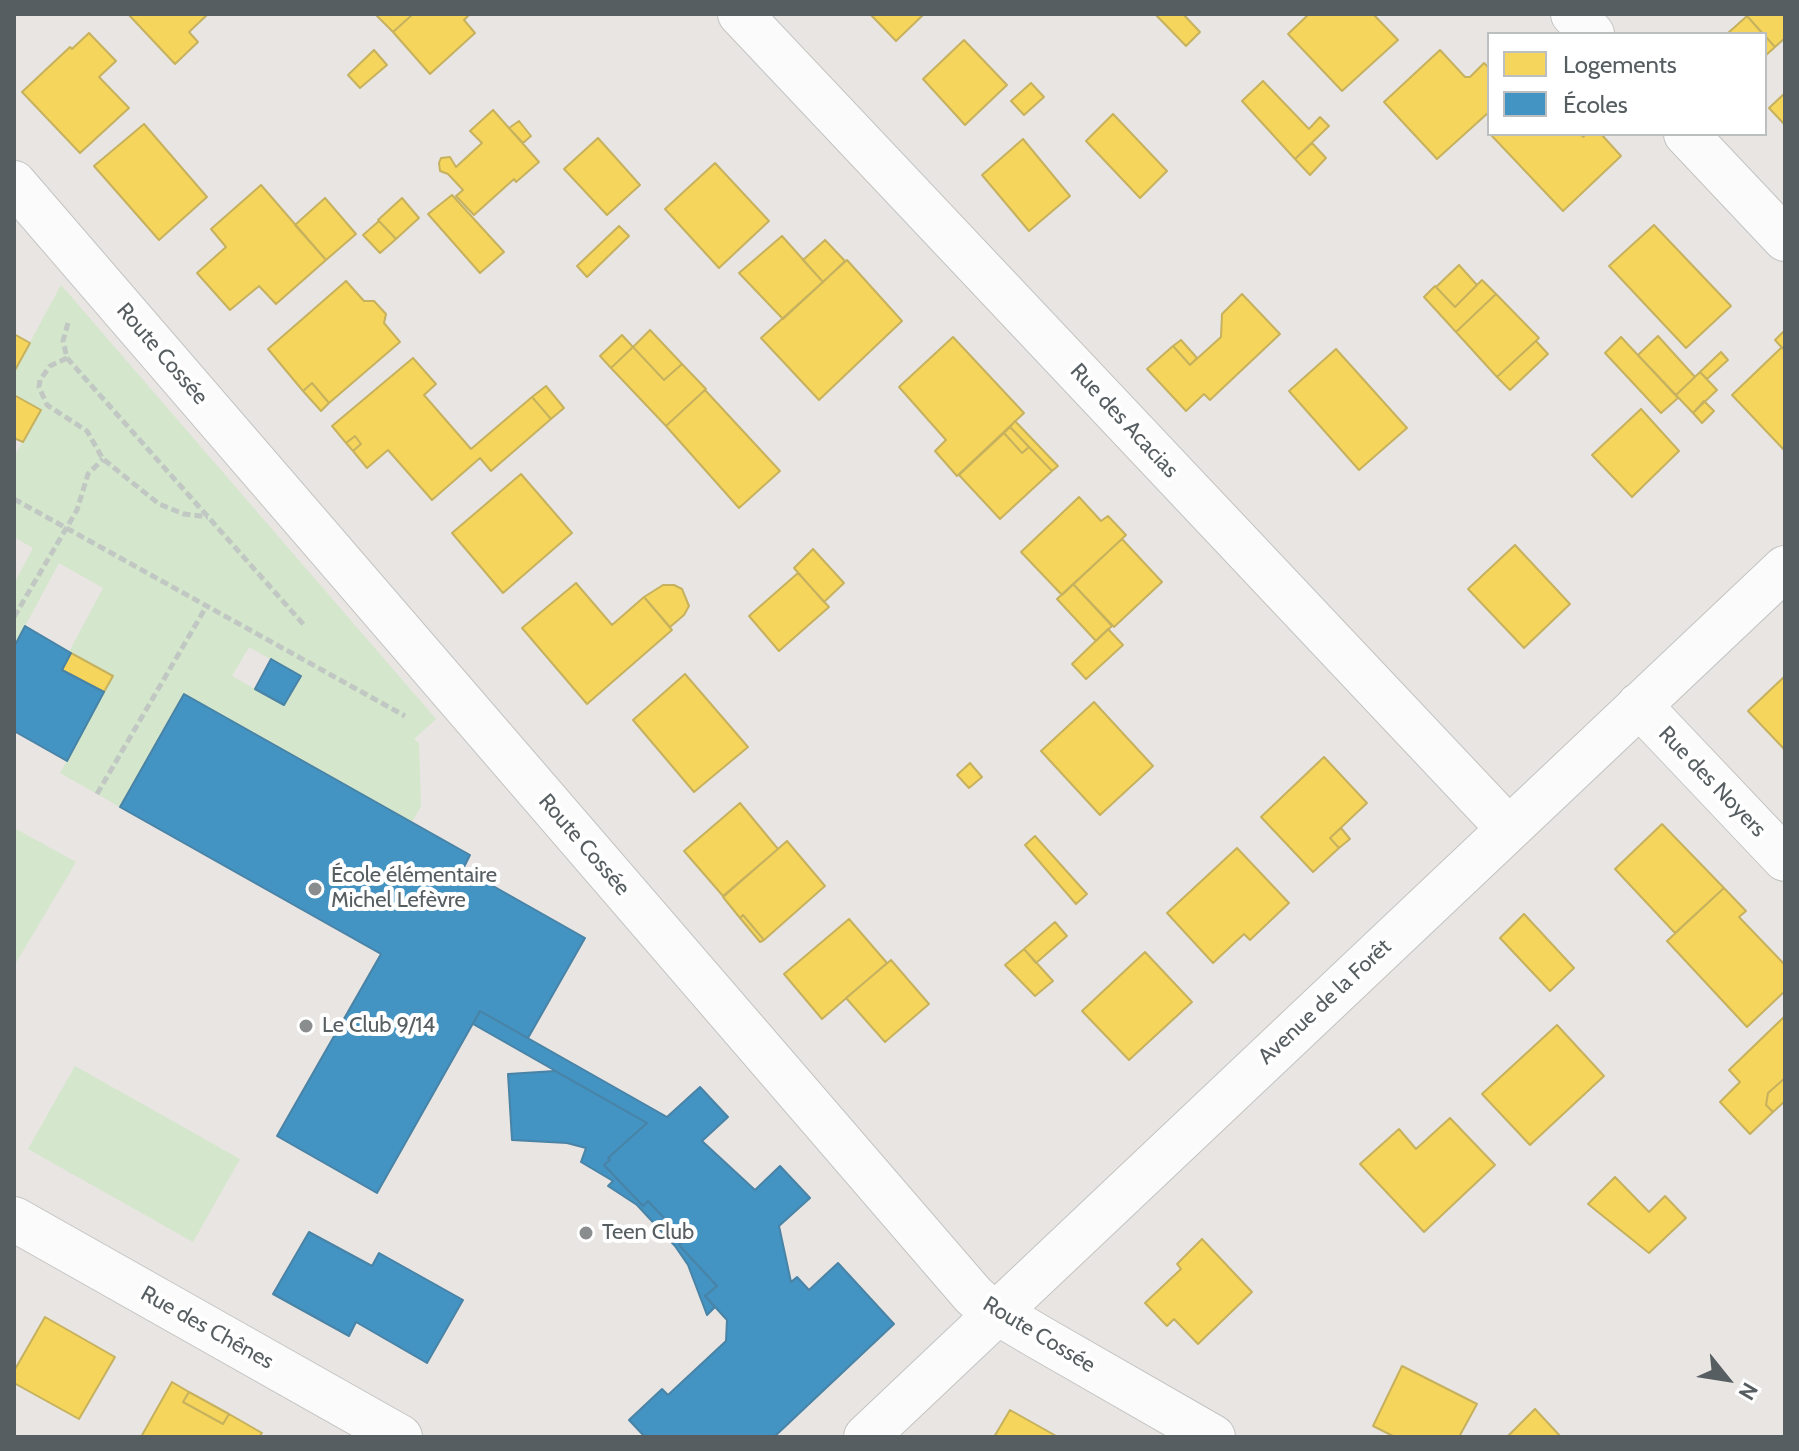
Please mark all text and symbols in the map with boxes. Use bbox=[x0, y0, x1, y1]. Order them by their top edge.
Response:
legend bbox=[1487, 32, 1767, 136]
text: Logements bbox=[1563, 50, 1677, 79]
text: Écoles bbox=[1563, 90, 1628, 119]
street label: Route Cossée bbox=[111, 298, 213, 410]
street label: Rue des Acacias bbox=[1064, 358, 1184, 484]
street label: Rue des Noyers bbox=[1653, 721, 1771, 843]
street label: Route Cossée bbox=[533, 789, 635, 901]
place label: École élémentaire Michel Lefèvre bbox=[331, 863, 497, 914]
marker: École élémentaire Michel Lefèvre bbox=[306, 880, 324, 898]
street label: Avenue de la Forêt bbox=[1253, 934, 1397, 1070]
place label: Le Club 9/14 bbox=[322, 1013, 435, 1039]
marker: Le Club 9/14 bbox=[297, 1017, 315, 1035]
place label: Teen Club bbox=[602, 1220, 694, 1246]
marker: Teen Club bbox=[577, 1224, 595, 1242]
street label: Rue des Chênes bbox=[136, 1281, 278, 1375]
street label: Route Cossée bbox=[978, 1291, 1100, 1379]
north arrow bbox=[1687, 1339, 1767, 1419]
text: N bbox=[1733, 1378, 1764, 1405]

